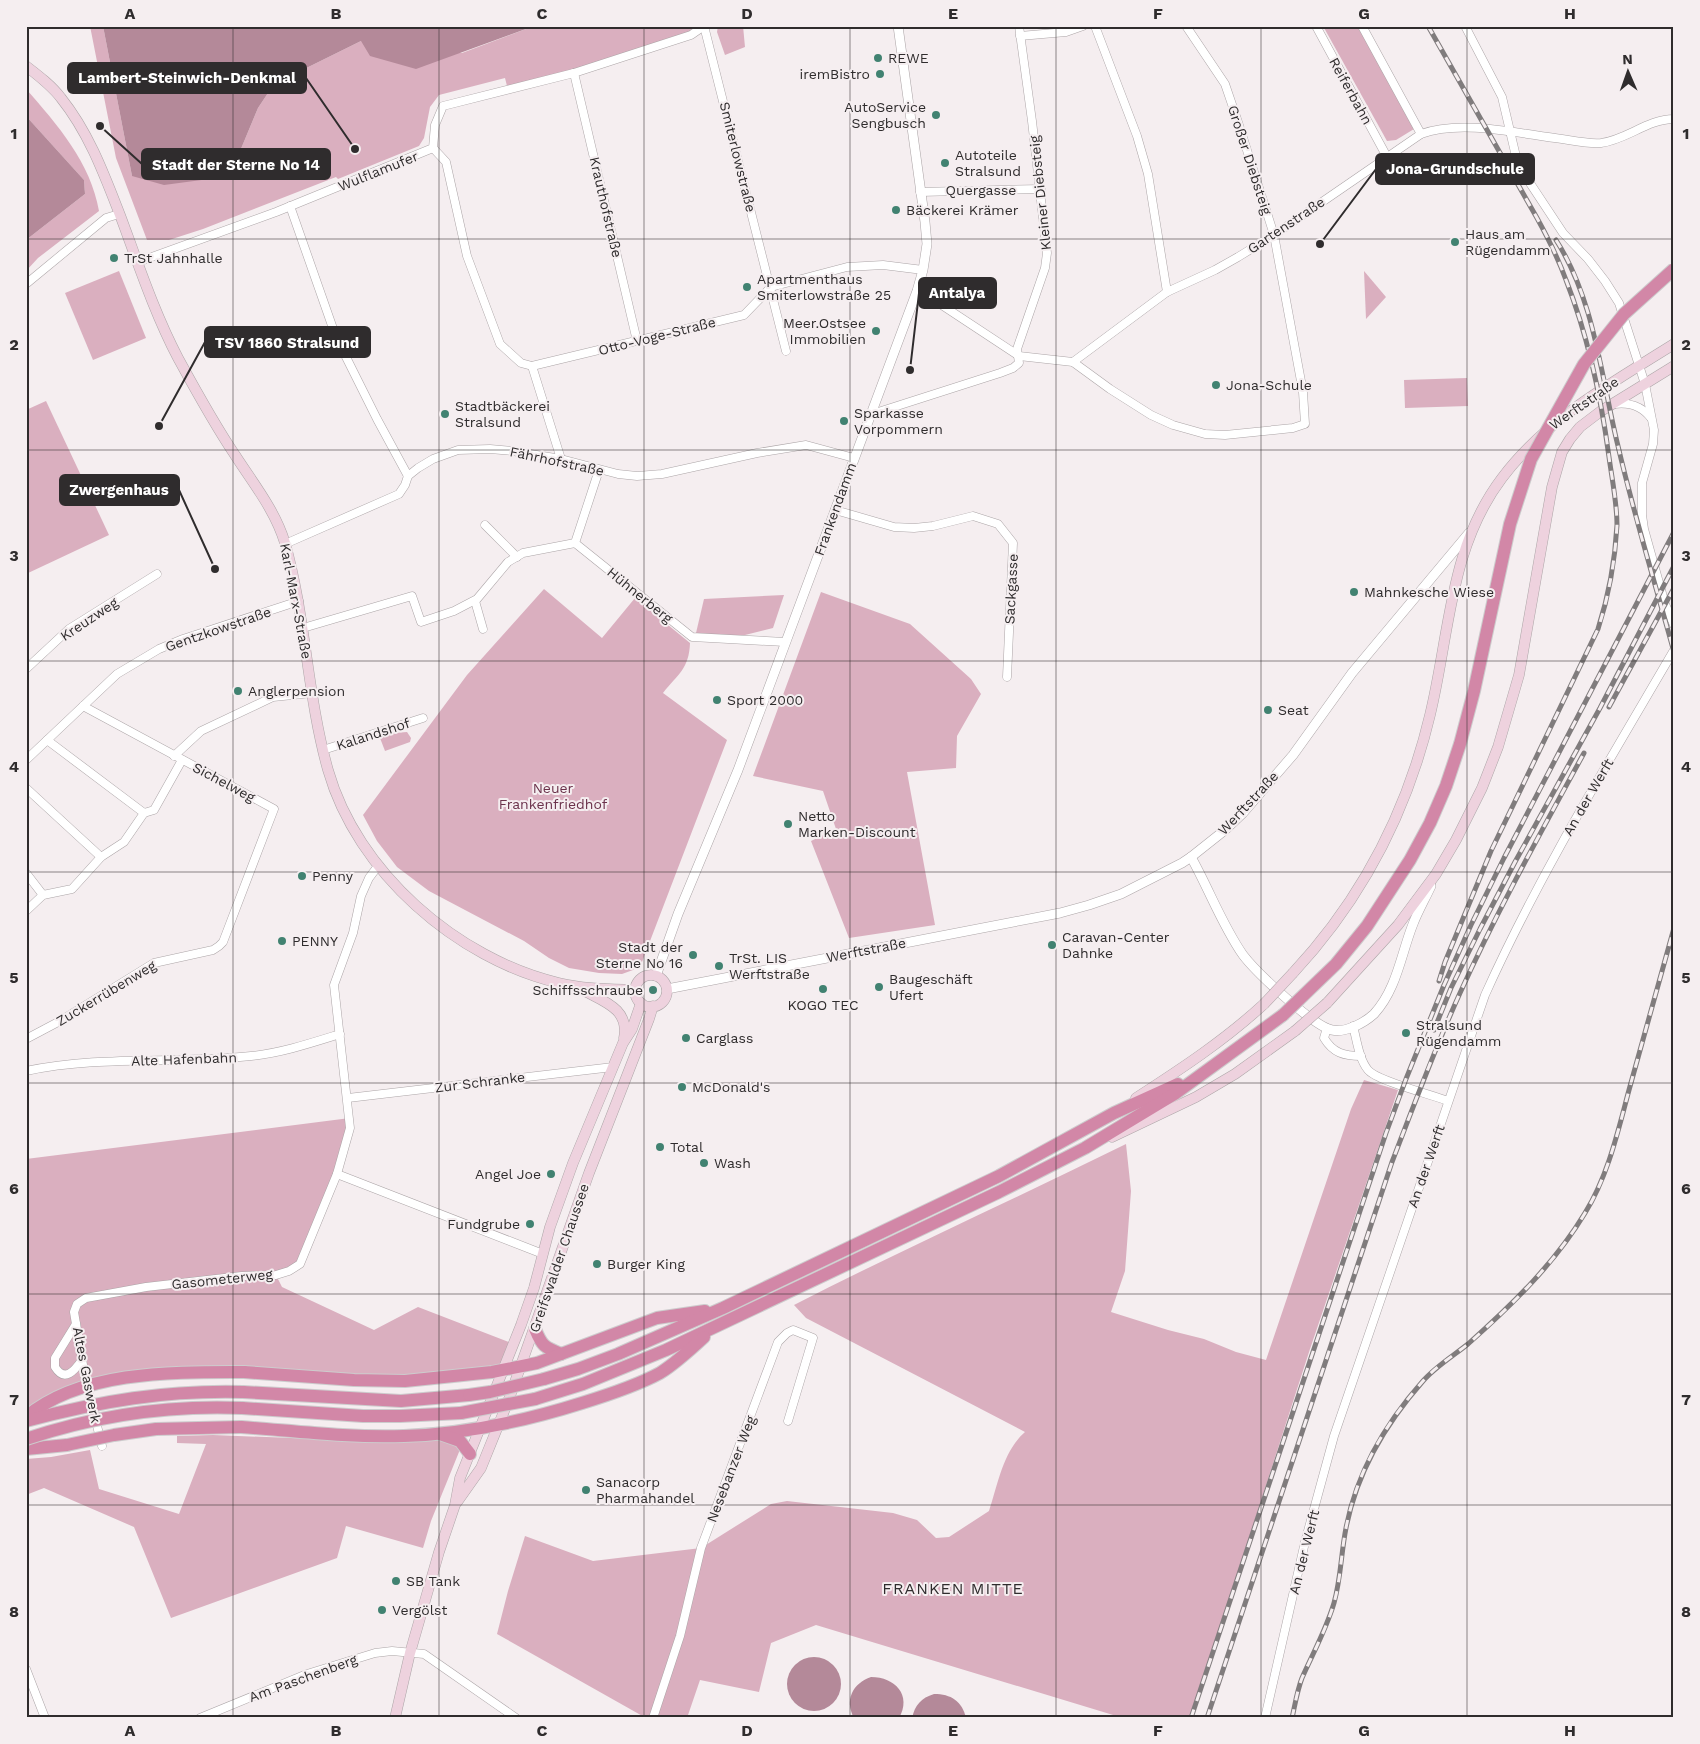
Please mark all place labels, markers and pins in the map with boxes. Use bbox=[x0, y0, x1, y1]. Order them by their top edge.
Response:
place label: REWE bbox=[888, 50, 929, 66]
marker: REWE bbox=[872, 52, 884, 64]
callout: Lambert-Steinwich-Denkmal bbox=[68, 63, 306, 93]
place label: iremBistro bbox=[799, 66, 870, 82]
marker: iremBistro bbox=[874, 68, 886, 80]
place label: AutoService Sengbusch bbox=[844, 99, 926, 131]
marker: AutoService Sengbusch bbox=[930, 109, 942, 121]
place label: Autoteile Stralsund bbox=[955, 147, 1021, 179]
callout: Stadt der Sterne No 14 bbox=[142, 149, 330, 179]
callout: Jona-Grundschule bbox=[1376, 154, 1534, 184]
marker: Autoteile Stralsund bbox=[939, 157, 951, 169]
place label: Bäckerei Krämer bbox=[906, 202, 1019, 218]
marker: Bäckerei Krämer bbox=[890, 204, 902, 216]
place label: Haus am Rügendamm bbox=[1465, 226, 1550, 258]
marker: Haus am Rügendamm bbox=[1449, 236, 1461, 248]
place label: TrSt Jahnhalle bbox=[124, 250, 223, 266]
marker: TrSt Jahnhalle bbox=[108, 252, 120, 264]
place label: Apartmenthaus Smiterlowstraße 25 bbox=[757, 271, 891, 303]
callout: Antalya bbox=[919, 278, 996, 308]
marker: Apartmenthaus Smiterlowstraße 25 bbox=[741, 281, 753, 293]
place label: Meer.Ostsee Immobilien bbox=[783, 315, 866, 347]
marker: Meer.Ostsee Immobilien bbox=[870, 325, 882, 337]
callout: TSV 1860 Stralsund bbox=[205, 327, 370, 357]
place label: Jona-Schule bbox=[1226, 377, 1312, 393]
marker: Jona-Schule bbox=[1210, 379, 1222, 391]
place label: Stadtbäckerei Stralsund bbox=[455, 398, 550, 430]
place label: Sparkasse Vorpommern bbox=[854, 405, 943, 437]
marker: Stadtbäckerei Stralsund bbox=[439, 408, 451, 420]
marker: Sparkasse Vorpommern bbox=[838, 415, 850, 427]
callout: Zwergenhaus bbox=[60, 475, 179, 505]
place label: Mahnkesche Wiese bbox=[1364, 584, 1494, 600]
marker: Mahnkesche Wiese bbox=[1348, 586, 1360, 598]
place label: Anglerpension bbox=[248, 683, 345, 699]
marker: Anglerpension bbox=[232, 685, 244, 697]
place label: Sport 2000 bbox=[727, 692, 803, 708]
marker: Sport 2000 bbox=[711, 694, 723, 706]
place label: Seat bbox=[1278, 702, 1309, 718]
marker: Seat bbox=[1262, 704, 1274, 716]
place label: Netto Marken-Discount bbox=[798, 808, 916, 840]
marker: Netto Marken-Discount bbox=[782, 818, 794, 830]
place label: Penny bbox=[312, 868, 354, 884]
marker: Penny bbox=[296, 870, 308, 882]
place label: Caravan-Center Dahnke bbox=[1062, 929, 1170, 961]
place label: PENNY bbox=[292, 933, 338, 949]
marker: PENNY bbox=[276, 935, 288, 947]
place label: Stadt der Sterne No 16 bbox=[596, 939, 683, 971]
marker: Caravan-Center Dahnke bbox=[1046, 939, 1058, 951]
marker: Stadt der Sterne No 16 bbox=[687, 949, 699, 961]
place label: TrSt. LIS Werftstraße bbox=[729, 950, 810, 982]
marker: TrSt. LIS Werftstraße bbox=[713, 960, 725, 972]
place label: Baugeschäft Ufert bbox=[889, 971, 973, 1003]
marker: Baugeschäft Ufert bbox=[873, 981, 885, 993]
place label: Schiffsschraube bbox=[533, 982, 643, 998]
marker: KOGO TEC bbox=[817, 983, 829, 995]
marker: Schiffsschraube bbox=[647, 984, 659, 996]
place label: KOGO TEC bbox=[787, 997, 859, 1013]
place label: Stralsund Rügendamm bbox=[1416, 1017, 1501, 1049]
marker: Stralsund Rügendamm bbox=[1400, 1027, 1412, 1039]
place label: Carglass bbox=[696, 1030, 753, 1046]
marker: Carglass bbox=[680, 1032, 692, 1044]
place label: McDonald's bbox=[692, 1079, 770, 1095]
marker: McDonald's bbox=[676, 1081, 688, 1093]
place label: Total bbox=[670, 1139, 704, 1155]
marker: Total bbox=[654, 1141, 666, 1153]
place label: Wash bbox=[714, 1155, 751, 1171]
marker: Wash bbox=[698, 1157, 710, 1169]
place label: Angel Joe bbox=[475, 1166, 541, 1182]
marker: Angel Joe bbox=[545, 1168, 557, 1180]
place label: Fundgrube bbox=[447, 1216, 520, 1232]
marker: Fundgrube bbox=[524, 1218, 536, 1230]
place label: Burger King bbox=[607, 1256, 685, 1272]
marker: Burger King bbox=[591, 1258, 603, 1270]
place label: Sanacorp Pharmahandel bbox=[596, 1474, 695, 1506]
marker: Sanacorp Pharmahandel bbox=[580, 1484, 592, 1496]
place label: SB Tank bbox=[406, 1573, 460, 1589]
marker: SB Tank bbox=[390, 1575, 402, 1587]
place label: Vergölst bbox=[392, 1602, 447, 1618]
marker: Vergölst bbox=[376, 1604, 388, 1616]

